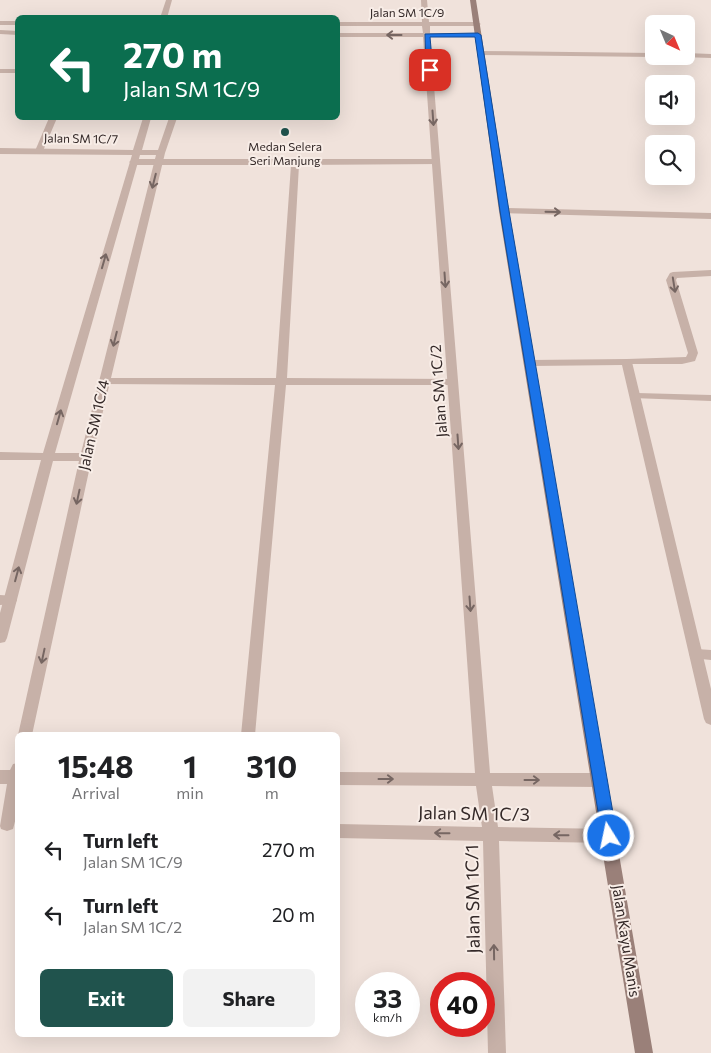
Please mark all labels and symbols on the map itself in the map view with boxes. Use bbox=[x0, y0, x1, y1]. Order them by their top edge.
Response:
street label: Jalan SM 1C/9 bbox=[370, 5, 444, 20]
north arrow bbox=[645, 15, 695, 65]
one-way arrow bbox=[387, 30, 403, 40]
pin bbox=[409, 49, 451, 91]
one-way arrow bbox=[429, 110, 438, 126]
marker: Medan Selera Seri Manjung bbox=[279, 126, 291, 138]
street label: Jalan SM 1C/7 bbox=[44, 130, 118, 147]
place label: Medan Selera Seri Manjung bbox=[248, 139, 322, 167]
one-way arrow bbox=[149, 173, 158, 189]
one-way arrow bbox=[545, 208, 561, 217]
one-way arrow bbox=[100, 253, 110, 269]
one-way arrow bbox=[441, 272, 450, 288]
one-way arrow bbox=[669, 276, 679, 292]
one-way arrow bbox=[110, 330, 119, 346]
street label: Jalan SM 1C/2 bbox=[426, 344, 450, 438]
street label: Jalan SM 1C/4 bbox=[74, 378, 112, 472]
one-way arrow bbox=[55, 410, 65, 426]
one-way arrow bbox=[453, 434, 462, 450]
one-way arrow bbox=[72, 488, 82, 504]
one-way arrow bbox=[13, 566, 22, 582]
one-way arrow bbox=[465, 596, 475, 612]
one-way arrow bbox=[37, 647, 47, 663]
one-way arrow bbox=[378, 774, 394, 784]
one-way arrow bbox=[524, 775, 540, 785]
street label: Jalan SM 1C/3 bbox=[418, 801, 530, 825]
position arrow bbox=[582, 809, 634, 861]
one-way arrow bbox=[435, 828, 451, 838]
one-way arrow bbox=[553, 830, 569, 840]
street label: Jalan SM 1C/1 bbox=[460, 844, 484, 954]
street label: Jalan Kayu Manis bbox=[609, 883, 645, 998]
one-way arrow bbox=[489, 944, 499, 960]
speed limit sign: 40 bbox=[430, 972, 495, 1037]

